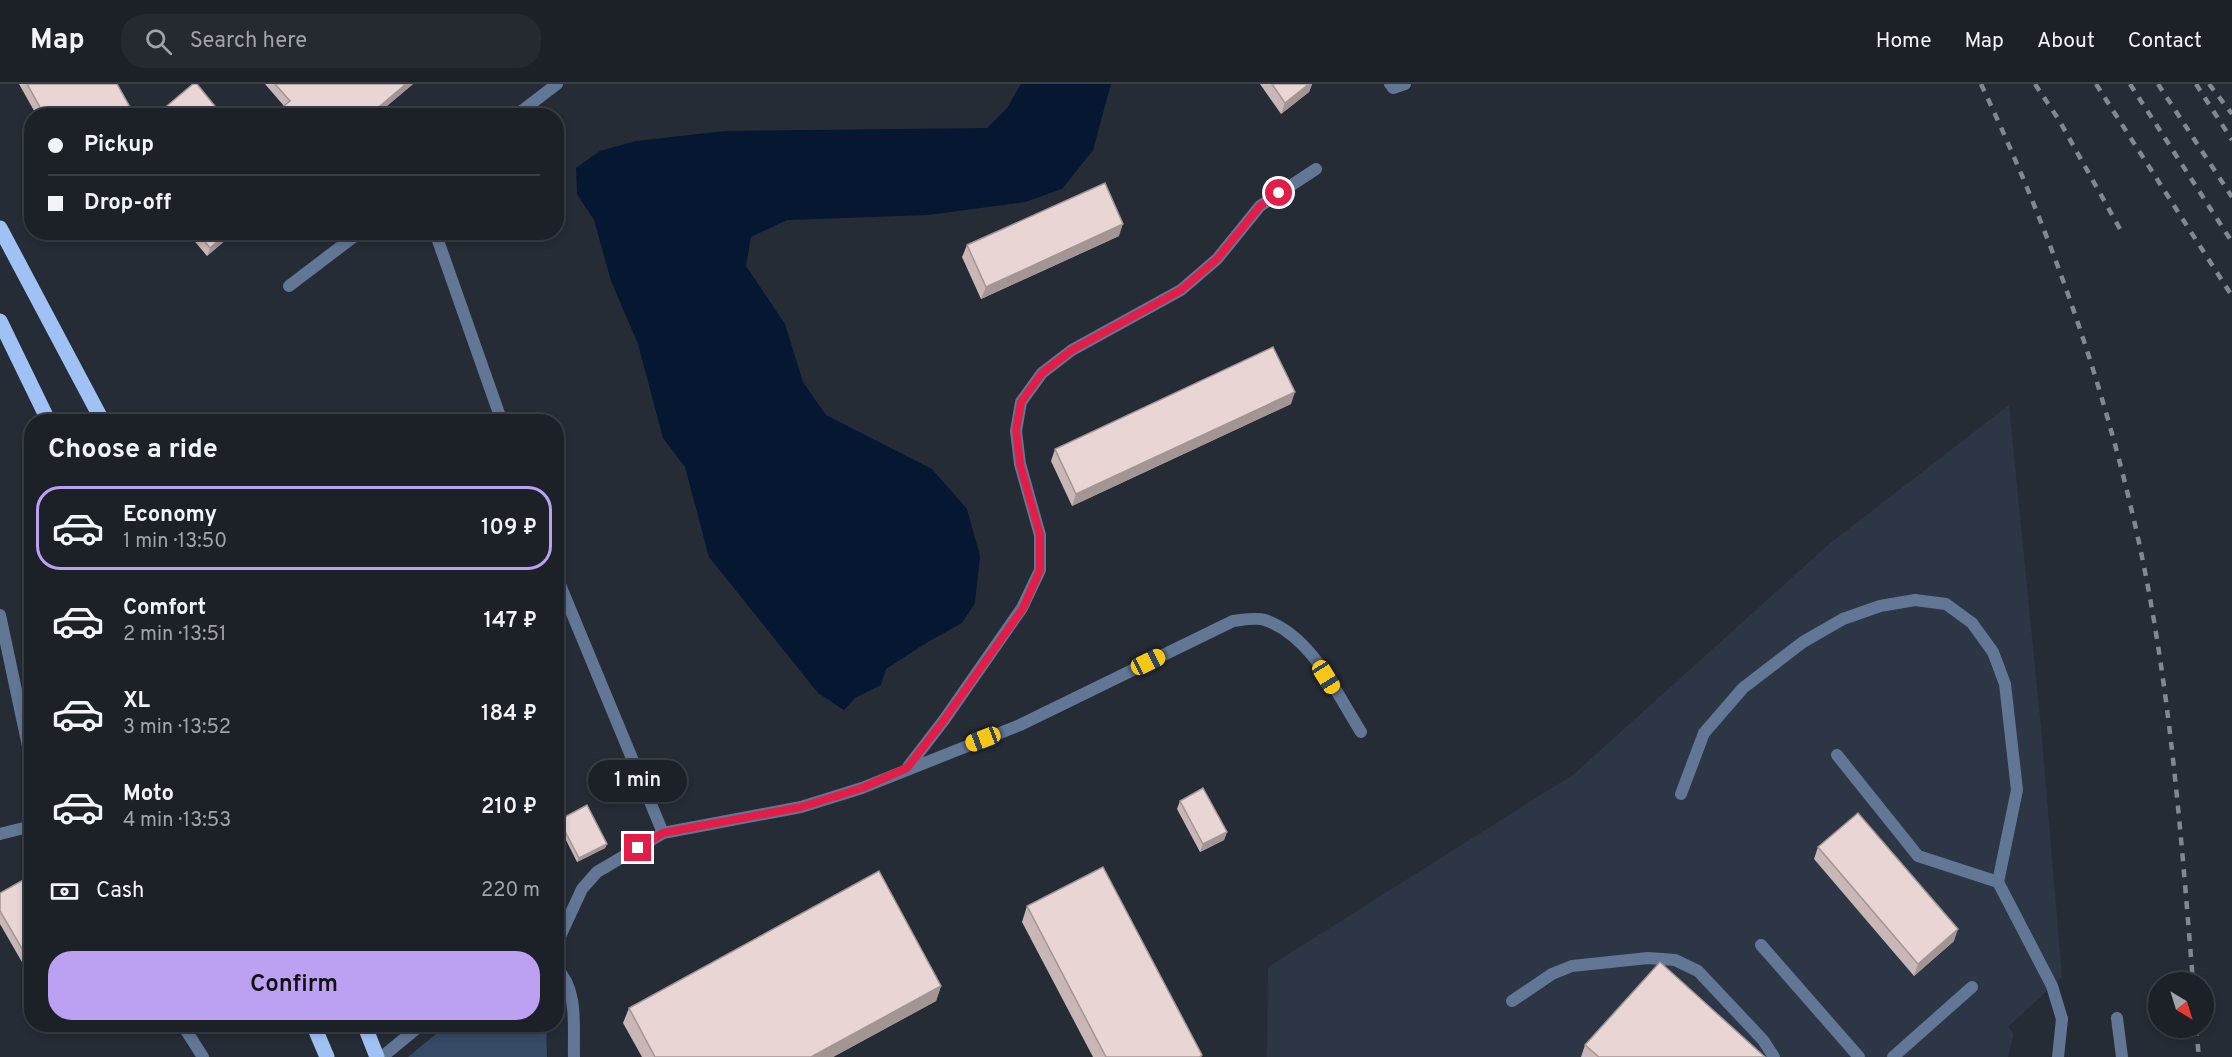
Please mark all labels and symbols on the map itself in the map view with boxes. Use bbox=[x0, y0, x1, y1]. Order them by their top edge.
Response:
route start bbox=[1265, 179, 1292, 206]
car bbox=[1128, 646, 1168, 678]
car bbox=[1309, 657, 1343, 697]
car bbox=[963, 724, 1003, 754]
callout: 1 min bbox=[588, 761, 688, 803]
route end bbox=[624, 834, 651, 861]
north arrow bbox=[2148, 972, 2214, 1038]

